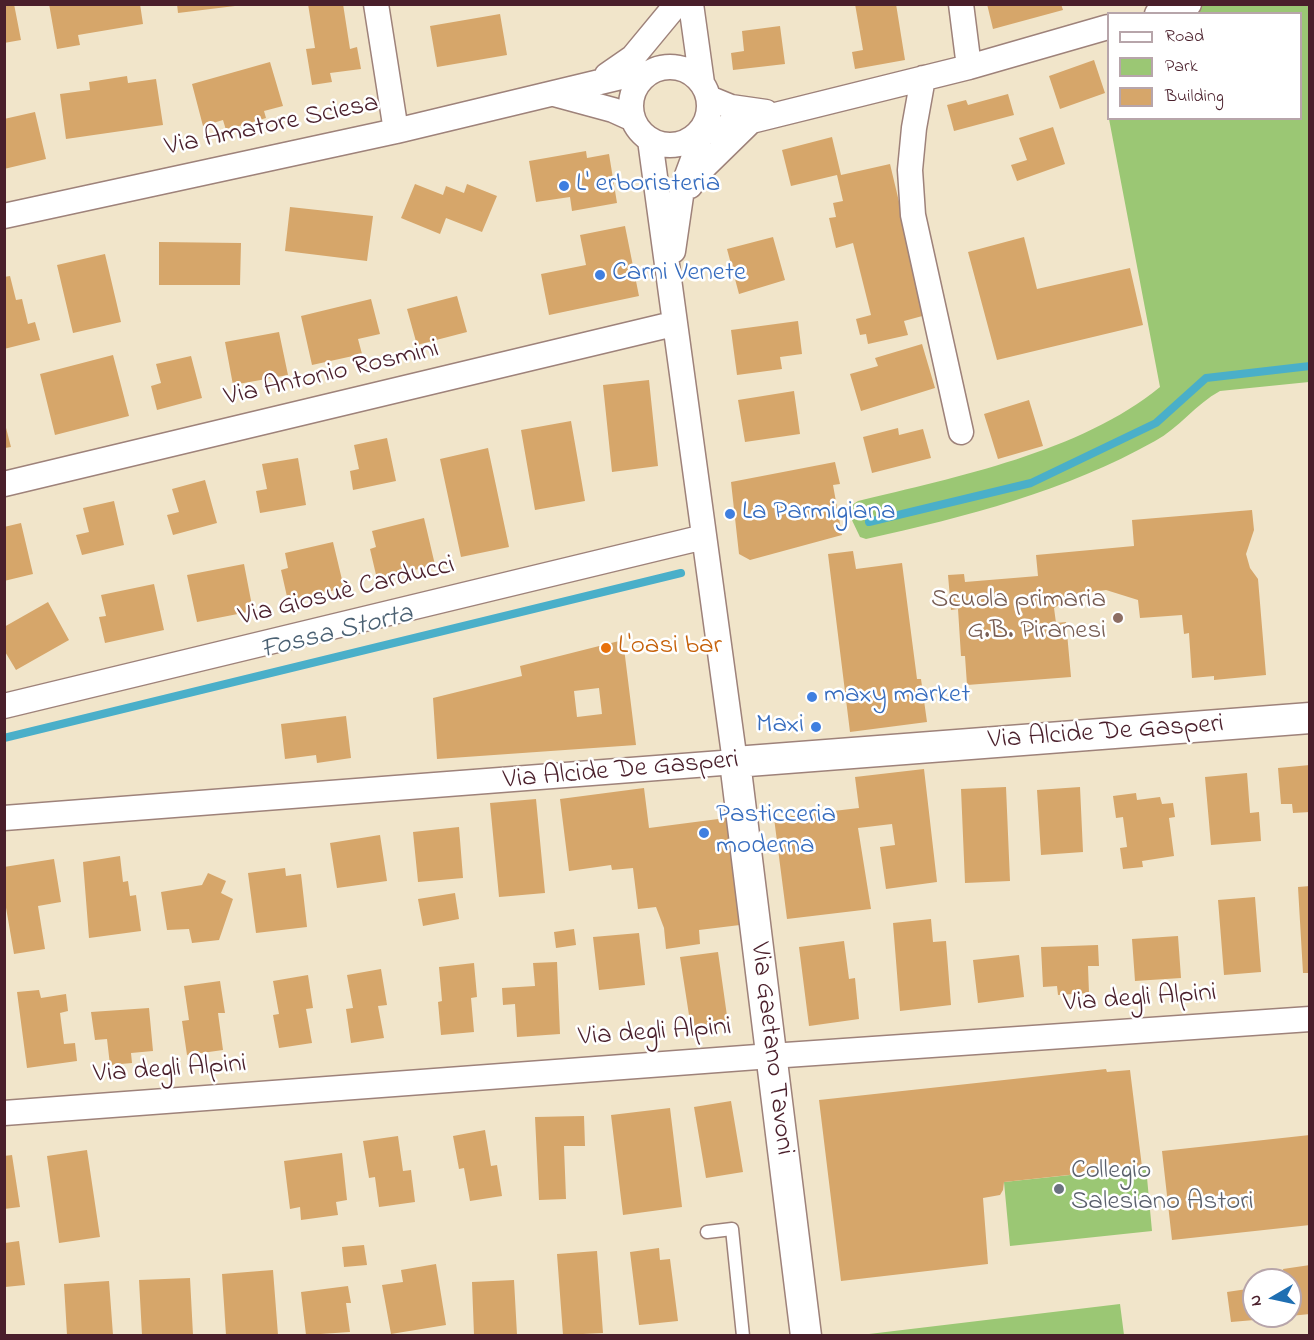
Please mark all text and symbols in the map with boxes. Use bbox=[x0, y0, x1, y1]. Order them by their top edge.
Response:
legend bbox=[1107, 12, 1302, 120]
text: Road bbox=[1165, 24, 1204, 50]
text: Park bbox=[1165, 54, 1198, 80]
text: Building bbox=[1165, 84, 1224, 110]
street label: Via Amatore Sciesa bbox=[162, 89, 382, 165]
place label: L' erboristeria bbox=[576, 170, 720, 202]
marker: L' erboristeria bbox=[557, 179, 571, 193]
place label: Carni Venete bbox=[612, 259, 746, 291]
marker: Carni Venete bbox=[593, 268, 607, 282]
street label: Via Antonio Rosmini bbox=[222, 335, 442, 415]
place label: La Parmigiana bbox=[742, 498, 896, 530]
marker: La Parmigiana bbox=[723, 507, 737, 521]
street label: Via Giosuè Carducci bbox=[236, 551, 458, 635]
place label: Scuola primaria G.B. Piranesi bbox=[931, 586, 1106, 649]
water label: Fossa Storta bbox=[257, 599, 417, 669]
marker: Scuola primaria G.B. Piranesi bbox=[1111, 611, 1125, 625]
place label: L'oasi bar bbox=[618, 632, 722, 664]
marker: L'oasi bar bbox=[599, 641, 613, 655]
place label: maxy market bbox=[824, 681, 970, 713]
marker: maxy market bbox=[805, 690, 819, 704]
street label: Via Alcide De Gasperi bbox=[987, 710, 1225, 758]
place label: Maxi bbox=[756, 711, 804, 743]
marker: Maxi bbox=[809, 720, 823, 734]
street label: Via Alcide De Gasperi bbox=[502, 746, 740, 798]
place label: Pasticceria moderna bbox=[716, 801, 836, 864]
marker: Pasticceria moderna bbox=[697, 826, 711, 840]
street label: Via Gaetano Tavoni bbox=[741, 941, 799, 1157]
street label: Via degli Alpini bbox=[1062, 978, 1218, 1022]
street label: Via degli Alpini bbox=[577, 1012, 733, 1056]
street label: Via degli Alpini bbox=[92, 1049, 248, 1093]
place label: Collegio Salesiano Astori bbox=[1071, 1157, 1254, 1220]
marker: Collegio Salesiano Astori bbox=[1052, 1182, 1066, 1196]
north arrow bbox=[1242, 1268, 1302, 1328]
text: N bbox=[1243, 1293, 1269, 1308]

